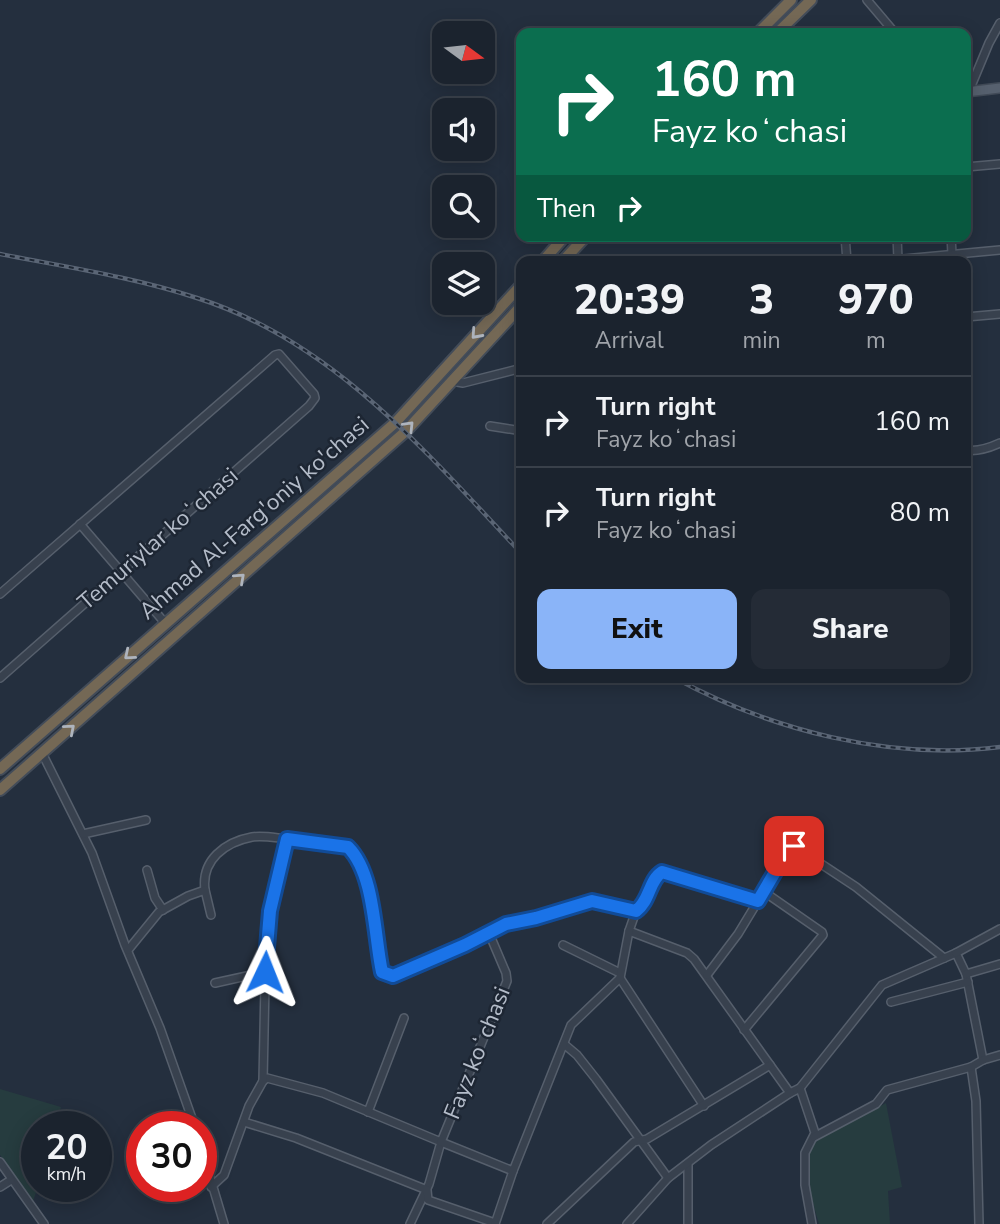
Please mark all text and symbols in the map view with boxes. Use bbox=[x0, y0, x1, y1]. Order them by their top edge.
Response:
north arrow bbox=[432, 21, 495, 84]
map controls bbox=[432, 21, 495, 315]
text: 160 m bbox=[652, 46, 796, 113]
icon: right bbox=[537, 56, 628, 147]
button: sound bbox=[432, 98, 495, 161]
text: Fayz koʻchasi bbox=[652, 110, 847, 153]
button: search bbox=[432, 175, 495, 238]
icon: right bbox=[610, 189, 648, 227]
text: Then bbox=[537, 191, 596, 226]
button: layers bbox=[432, 252, 495, 315]
text: 20:39 bbox=[573, 272, 685, 329]
text: 3 bbox=[749, 272, 774, 329]
text: 970 bbox=[838, 272, 914, 329]
text: Arrival bbox=[595, 325, 664, 356]
text: min bbox=[743, 325, 781, 356]
text: m bbox=[866, 325, 886, 356]
one-way arrow bbox=[471, 326, 484, 339]
text: Turn right bbox=[596, 389, 715, 424]
icon: right bbox=[537, 403, 575, 441]
text: 160 m bbox=[874, 404, 950, 439]
street label: Ahmad Al-Farg'oniy ko'chasi bbox=[132, 409, 376, 627]
one-way arrow bbox=[401, 422, 414, 435]
text: Fayz koʻchasi bbox=[596, 424, 736, 455]
street label: Temuriylar koʻchasi bbox=[71, 461, 245, 617]
text: Turn right bbox=[596, 480, 715, 515]
icon: right bbox=[537, 494, 575, 532]
text: 80 m bbox=[890, 495, 950, 530]
text: Fayz koʻchasi bbox=[596, 515, 736, 546]
one-way arrow bbox=[232, 574, 245, 586]
button: Exit bbox=[537, 589, 737, 669]
button: Share bbox=[751, 589, 950, 669]
one-way arrow bbox=[124, 646, 137, 659]
one-way arrow bbox=[62, 725, 75, 737]
pin bbox=[764, 816, 824, 876]
icon: arrive bbox=[775, 827, 813, 865]
position arrow bbox=[228, 935, 302, 1009]
street label: Fayz koʻchasi bbox=[436, 982, 518, 1124]
speed limit sign: 30 bbox=[126, 1111, 217, 1202]
text: 20 bbox=[45, 1124, 88, 1171]
text: km/h bbox=[47, 1162, 86, 1186]

